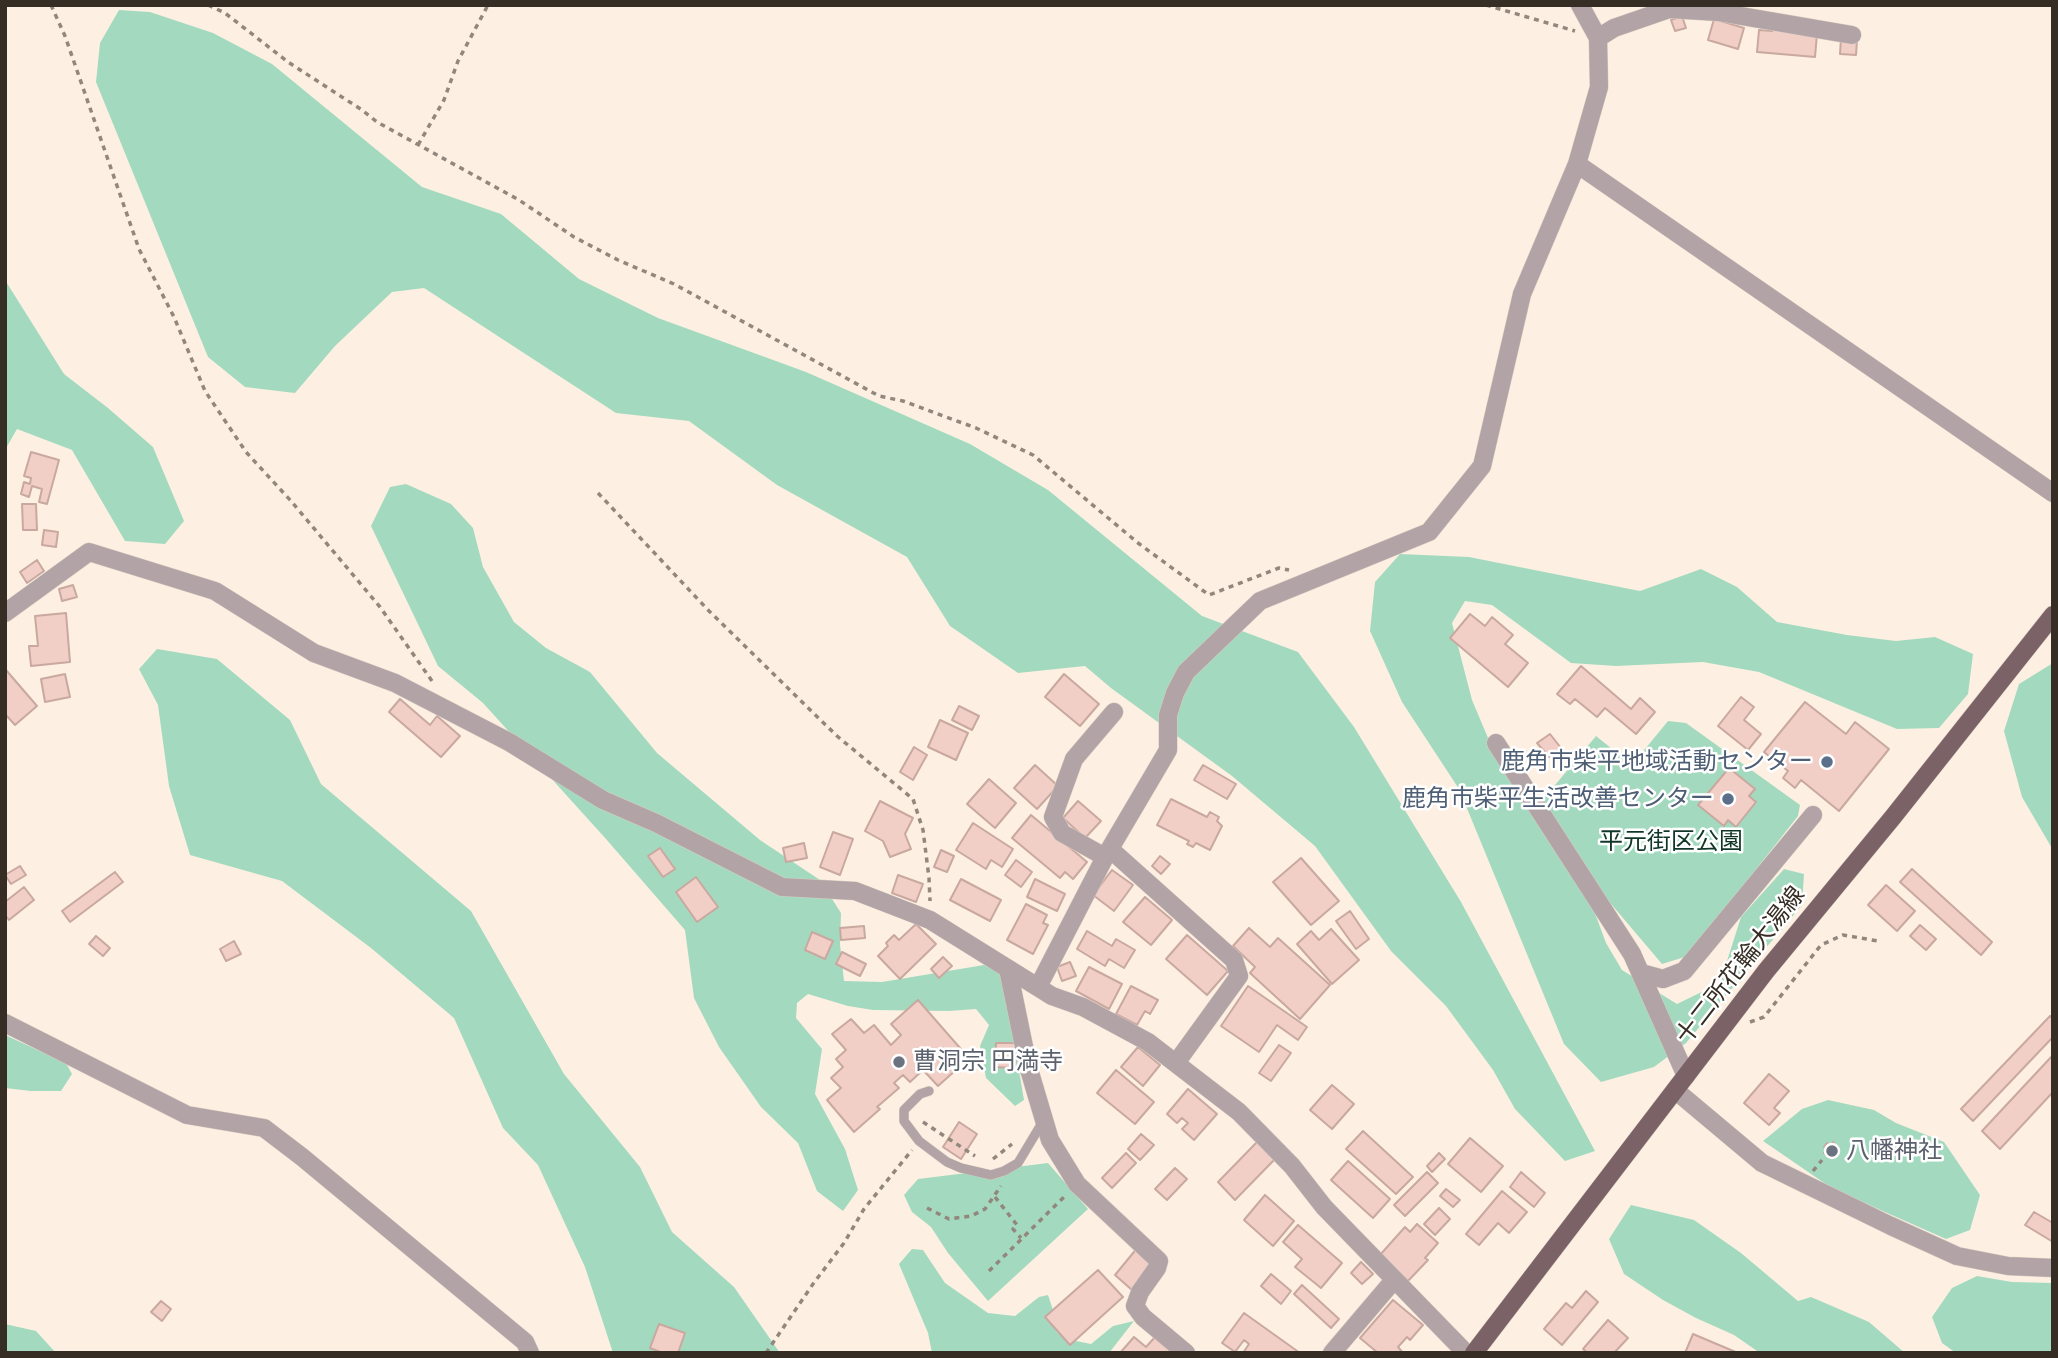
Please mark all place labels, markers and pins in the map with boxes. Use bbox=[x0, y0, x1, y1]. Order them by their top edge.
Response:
place label: 鹿角市柴平地域活動センター bbox=[1501, 748, 1813, 776]
marker: 鹿角市柴平地域活動センター bbox=[1819, 754, 1835, 770]
place label: 鹿角市柴平生活改善センター bbox=[1402, 785, 1714, 813]
marker: 鹿角市柴平生活改善センター bbox=[1720, 791, 1736, 807]
place label: 曹洞宗 円満寺 bbox=[913, 1048, 1063, 1076]
marker: 曹洞宗 円満寺 bbox=[891, 1054, 907, 1070]
place label: 八幡神社 bbox=[1846, 1137, 1942, 1165]
marker: 八幡神社 bbox=[1824, 1143, 1840, 1159]

